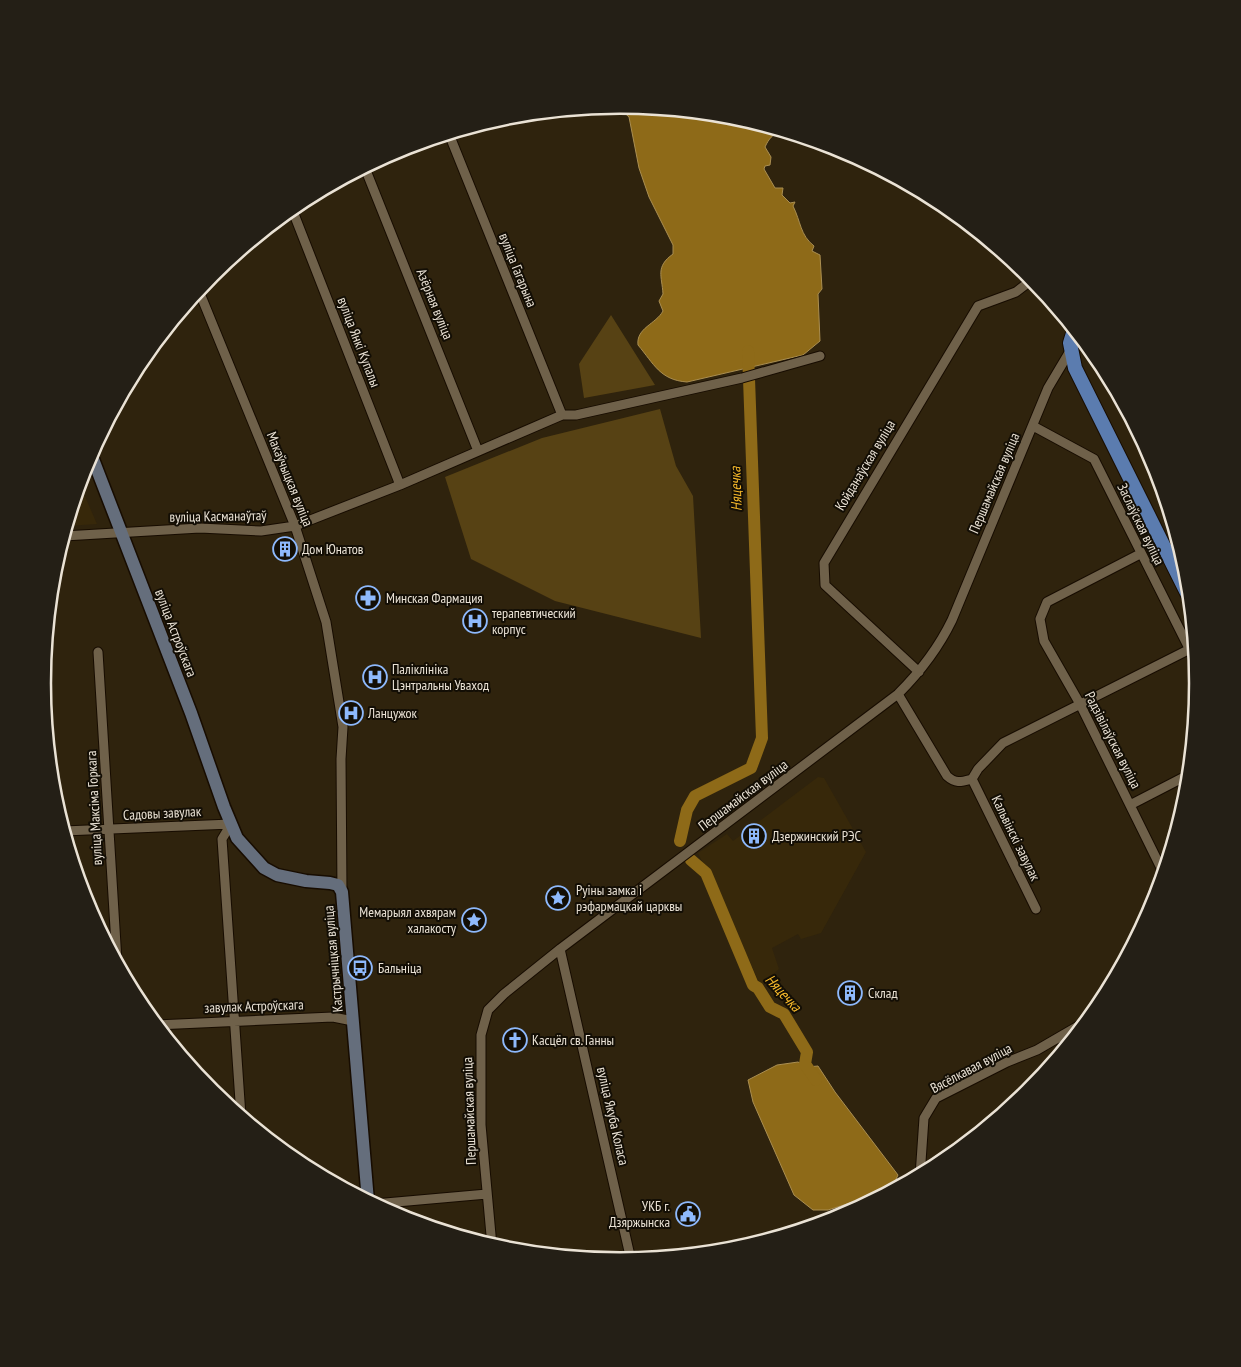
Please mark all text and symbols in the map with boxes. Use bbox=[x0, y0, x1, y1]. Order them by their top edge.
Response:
street label: вуліца Гагарына bbox=[495, 230, 541, 310]
street label: Азёрная вуліца bbox=[413, 266, 457, 342]
street label: вуліца Янкі Купалы bbox=[334, 294, 384, 390]
street label: Койданаўская вуліца bbox=[831, 416, 899, 514]
street label: Макаўчыцкая вуліца bbox=[263, 429, 317, 529]
street label: Першамайская вуліца bbox=[965, 430, 1023, 536]
water label: Няцечка bbox=[725, 465, 746, 512]
street label: Заслаўская вуліца bbox=[1113, 480, 1169, 568]
street label: вуліца Касманаўтаў bbox=[169, 506, 267, 526]
building icon: Дом Юнатов bbox=[272, 536, 298, 562]
place label: Дом Юнатов bbox=[302, 540, 364, 558]
pharmacy icon: Минская Фармация bbox=[355, 585, 381, 611]
street label: вуліца Астроўскага bbox=[151, 587, 201, 679]
place label: Минская Фармация bbox=[386, 589, 483, 607]
place label: терапевтический корпус bbox=[492, 604, 576, 638]
hospital icon: терапевтический корпус bbox=[462, 608, 488, 634]
place label: Паліклініка Цэнтральны Уваход bbox=[392, 660, 489, 694]
hospital icon: Паліклініка Цэнтральны Уваход bbox=[362, 664, 388, 690]
street label: Радзівілаўская вуліца bbox=[1081, 688, 1145, 792]
hospital icon: Ланцужок bbox=[338, 700, 364, 726]
place label: Ланцужок bbox=[367, 704, 418, 722]
street label: вуліца Максіма Горкага bbox=[82, 750, 106, 866]
street label: Першамайская вуліца bbox=[695, 755, 791, 835]
street label: Кальвінскі завулак bbox=[988, 792, 1045, 884]
street label: Садовы завулак bbox=[122, 802, 202, 824]
building icon: Дзержинский РЭС bbox=[741, 823, 767, 849]
place label: Дзержинский РЭС bbox=[772, 827, 862, 845]
place label: Руіны замка і рэфармацкай царквы bbox=[576, 881, 682, 915]
place icon: Руіны замка і рэфармацкай царквы bbox=[545, 885, 571, 911]
place label: Мемарыял ахвярам халакосту bbox=[359, 903, 457, 937]
street label: Кастрычніцкая вуліца bbox=[319, 905, 347, 1013]
place icon: Мемарыял ахвярам халакосту bbox=[461, 907, 487, 933]
bus stop icon: Бальніца bbox=[347, 955, 373, 981]
place label: Бальніца bbox=[378, 959, 422, 977]
water label: Няцечка bbox=[761, 970, 806, 1016]
building icon: Склад bbox=[837, 980, 863, 1006]
place label: Склад bbox=[868, 984, 898, 1002]
street label: завулак Астроўскага bbox=[204, 995, 304, 1017]
church icon: Касцёл св. Ганны bbox=[502, 1027, 528, 1053]
place label: Касцёл св. Ганны bbox=[532, 1031, 614, 1049]
street label: Вясёлкавая вуліца bbox=[927, 1039, 1015, 1097]
street label: Першамайская вуліца bbox=[458, 1057, 480, 1165]
street label: вуліца Якуба Коласа bbox=[593, 1065, 633, 1167]
place label: УКБ г. Дзяржынска bbox=[609, 1197, 670, 1231]
public building icon: УКБ г. Дзяржынска bbox=[675, 1201, 701, 1227]

